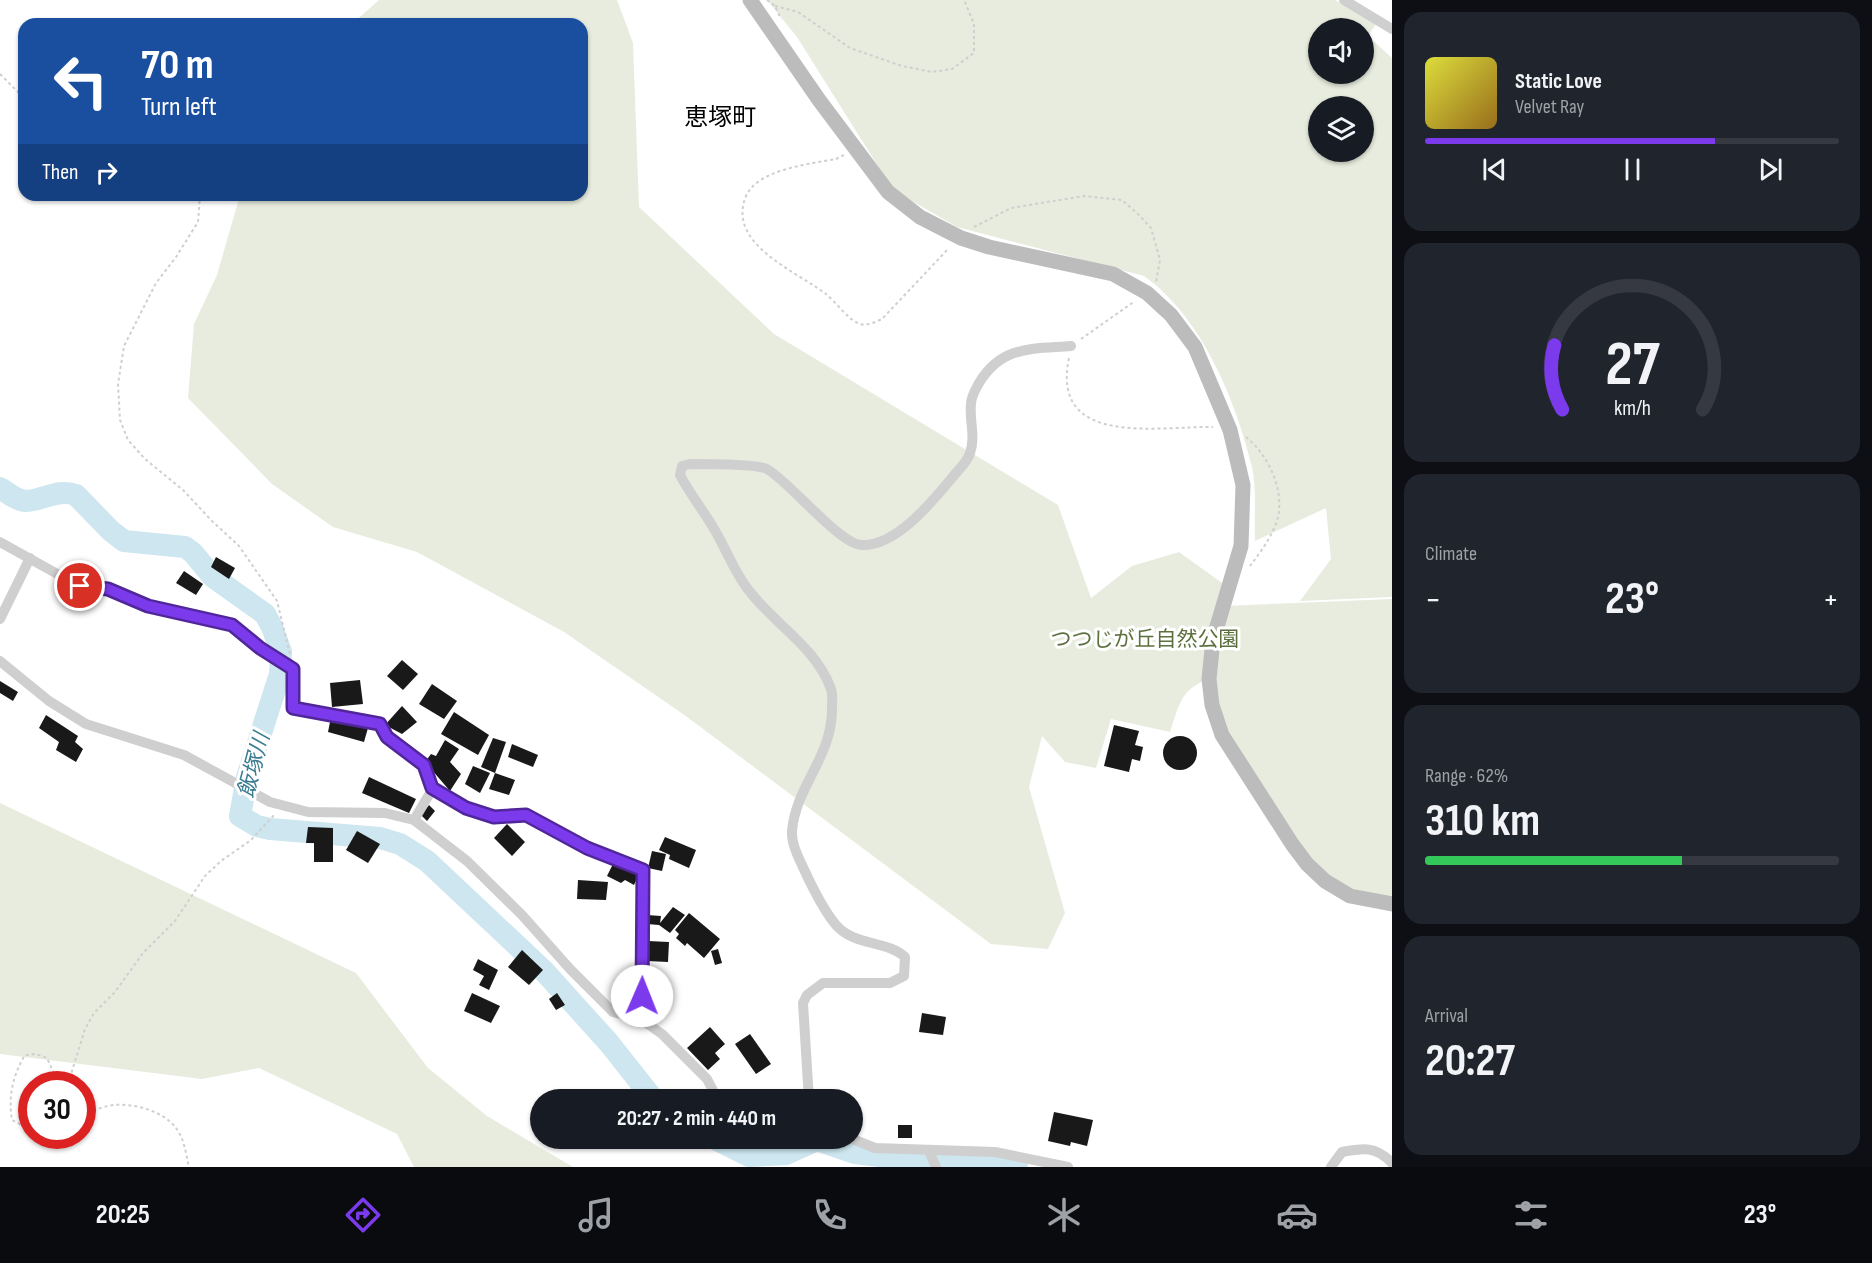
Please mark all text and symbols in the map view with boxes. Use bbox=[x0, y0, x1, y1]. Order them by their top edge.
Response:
map controls bbox=[1308, 18, 1374, 162]
button: sound bbox=[1308, 18, 1374, 84]
text: 70 m bbox=[141, 40, 214, 91]
icon: left bbox=[42, 42, 120, 120]
text: Static Love bbox=[1515, 68, 1602, 95]
text: Turn left bbox=[141, 91, 217, 123]
text: Velvet Ray bbox=[1515, 95, 1584, 119]
button: layers bbox=[1308, 96, 1374, 162]
district label: 恵塚町 bbox=[684, 103, 756, 132]
icon: previous bbox=[1478, 153, 1511, 186]
icon: pause bbox=[1616, 153, 1649, 186]
icon: next bbox=[1754, 153, 1787, 186]
icon: right bbox=[90, 156, 123, 189]
text: Then bbox=[42, 159, 78, 186]
text: 27 bbox=[1605, 328, 1660, 403]
text: km/h bbox=[1613, 396, 1651, 421]
text: Climate bbox=[1425, 542, 1477, 566]
pin bbox=[54, 560, 105, 611]
icon: arrive bbox=[63, 569, 96, 602]
text: 23° bbox=[1605, 572, 1659, 627]
text: − bbox=[1425, 580, 1441, 620]
text: + bbox=[1823, 580, 1839, 620]
park label: つつじが丘自然公園 bbox=[1051, 627, 1240, 652]
water label: 飯塚川 bbox=[233, 728, 277, 801]
text: Range · 62% bbox=[1425, 764, 1508, 788]
text: 310 km bbox=[1425, 794, 1540, 849]
position arrow bbox=[610, 964, 674, 1028]
text: Arrival bbox=[1425, 1004, 1468, 1028]
text: 20:27 bbox=[1425, 1034, 1515, 1089]
speed limit sign: 30 bbox=[18, 1071, 96, 1149]
text: 20:27 · 2 min · 440 m bbox=[617, 1105, 776, 1132]
icon: directions bbox=[342, 1194, 384, 1236]
icon: music bbox=[575, 1194, 617, 1236]
icon: phone bbox=[809, 1194, 851, 1236]
icon: climate bbox=[1043, 1194, 1085, 1236]
icon: car bbox=[1276, 1194, 1318, 1236]
icon: filters bbox=[1510, 1194, 1552, 1236]
text: 20:25 bbox=[96, 1199, 150, 1231]
text: 23° bbox=[1744, 1199, 1776, 1231]

